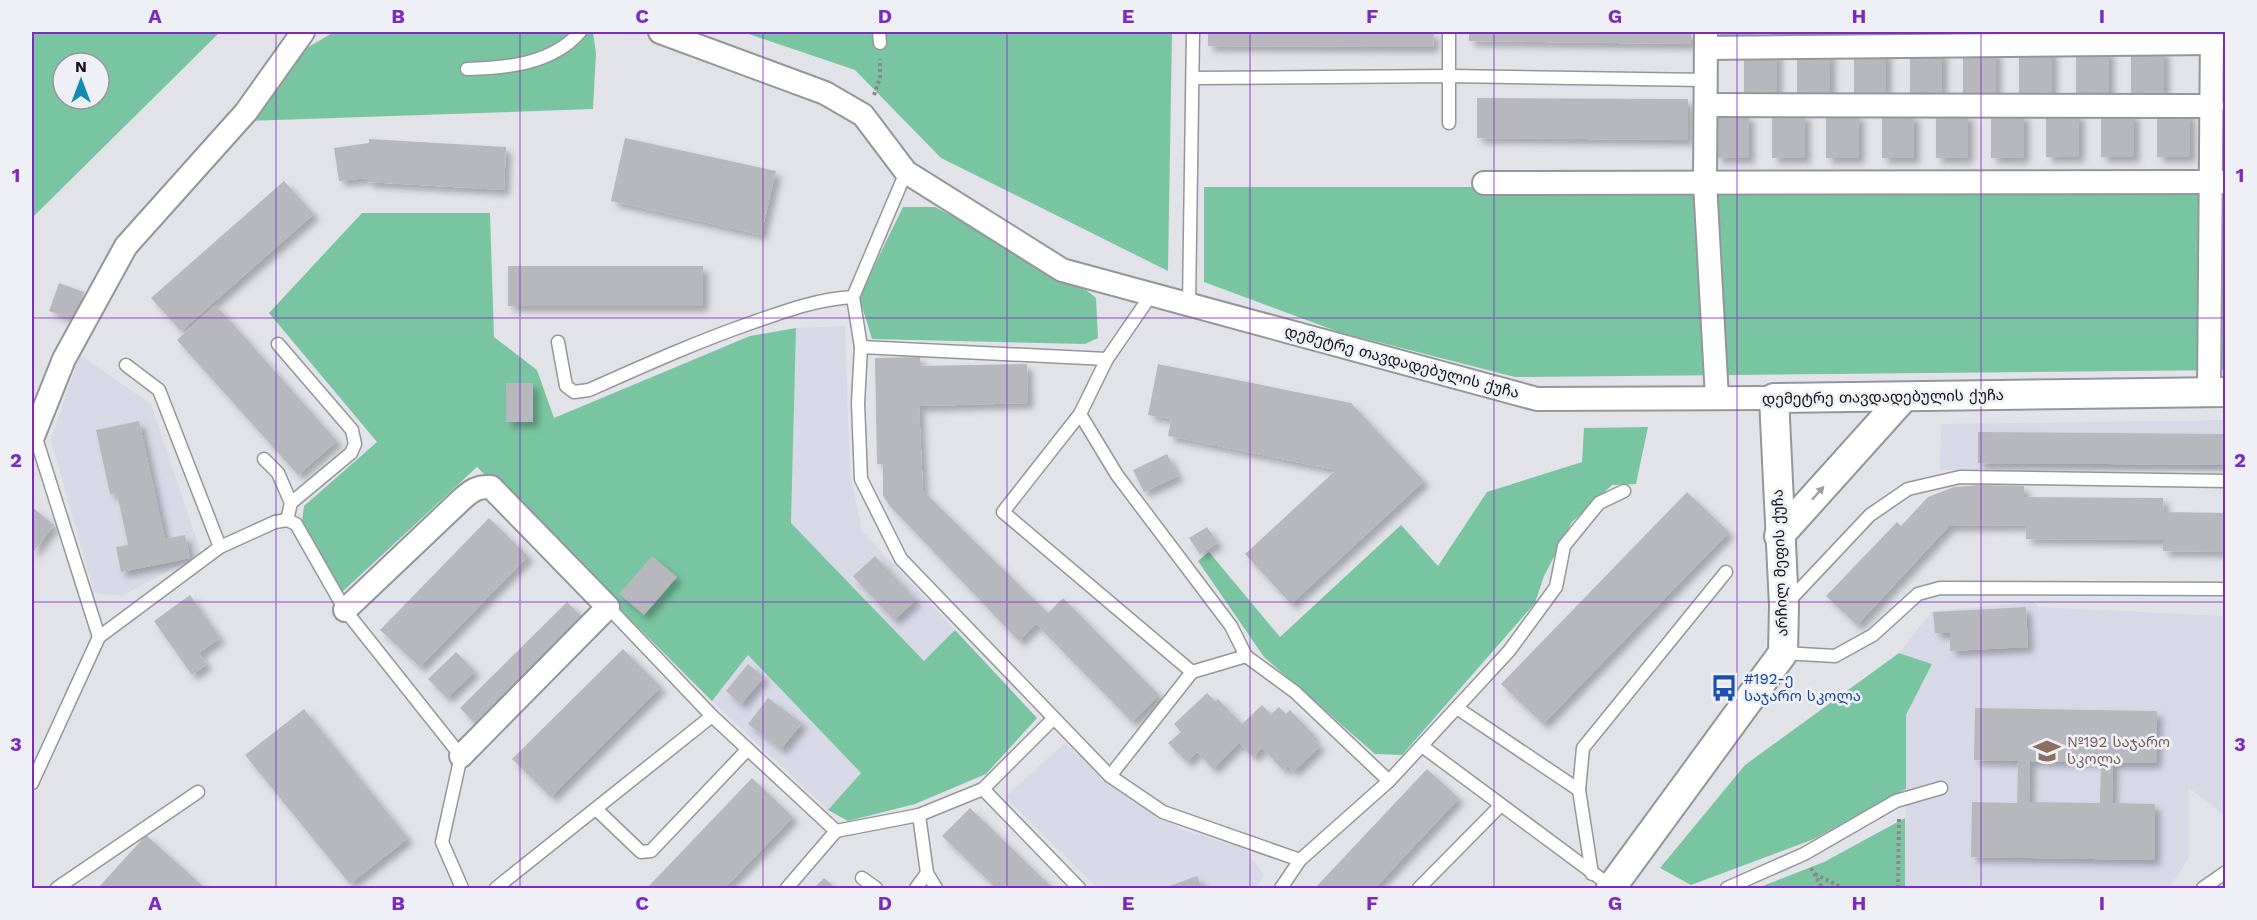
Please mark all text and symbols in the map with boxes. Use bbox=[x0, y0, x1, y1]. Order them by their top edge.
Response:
text: A bbox=[148, 4, 162, 28]
text: B bbox=[391, 4, 405, 28]
text: C bbox=[635, 4, 649, 28]
text: D bbox=[878, 4, 892, 28]
text: E bbox=[1122, 4, 1134, 28]
text: F bbox=[1366, 4, 1378, 28]
text: G bbox=[1608, 4, 1622, 28]
text: H bbox=[1852, 4, 1866, 28]
text: I bbox=[2099, 4, 2105, 28]
north arrow bbox=[51, 51, 111, 111]
text: N bbox=[75, 57, 87, 76]
text: 1 bbox=[12, 163, 20, 187]
text: 1 bbox=[2236, 163, 2244, 187]
street label: დემეტრე თავდადებულის ქუჩა bbox=[1283, 322, 1521, 402]
street label: დემეტრე თავდადებულის ქუჩა bbox=[1762, 386, 2004, 408]
text: 2 bbox=[10, 448, 22, 472]
text: 2 bbox=[2234, 448, 2246, 472]
one-way arrow bbox=[1811, 486, 1824, 501]
street label: არჩილ მეფის ქუჩა bbox=[1768, 489, 1792, 637]
place label: #192-ე საჯარო სკოლა bbox=[1744, 670, 1861, 705]
bus stop icon: #192-ე საჯარო სკოლა bbox=[1709, 673, 1739, 703]
text: 3 bbox=[10, 732, 22, 756]
text: 3 bbox=[2234, 732, 2246, 756]
place label: №192 საჯარო სკოლა bbox=[2067, 733, 2170, 768]
school or university icon: №192 საჯარო სკოლა bbox=[2032, 736, 2062, 766]
text: A bbox=[148, 891, 162, 915]
text: B bbox=[391, 891, 405, 915]
text: C bbox=[635, 891, 649, 915]
text: D bbox=[878, 891, 892, 915]
text: E bbox=[1122, 891, 1134, 915]
text: F bbox=[1366, 891, 1378, 915]
text: G bbox=[1608, 891, 1622, 915]
text: H bbox=[1852, 891, 1866, 915]
text: I bbox=[2099, 891, 2105, 915]

